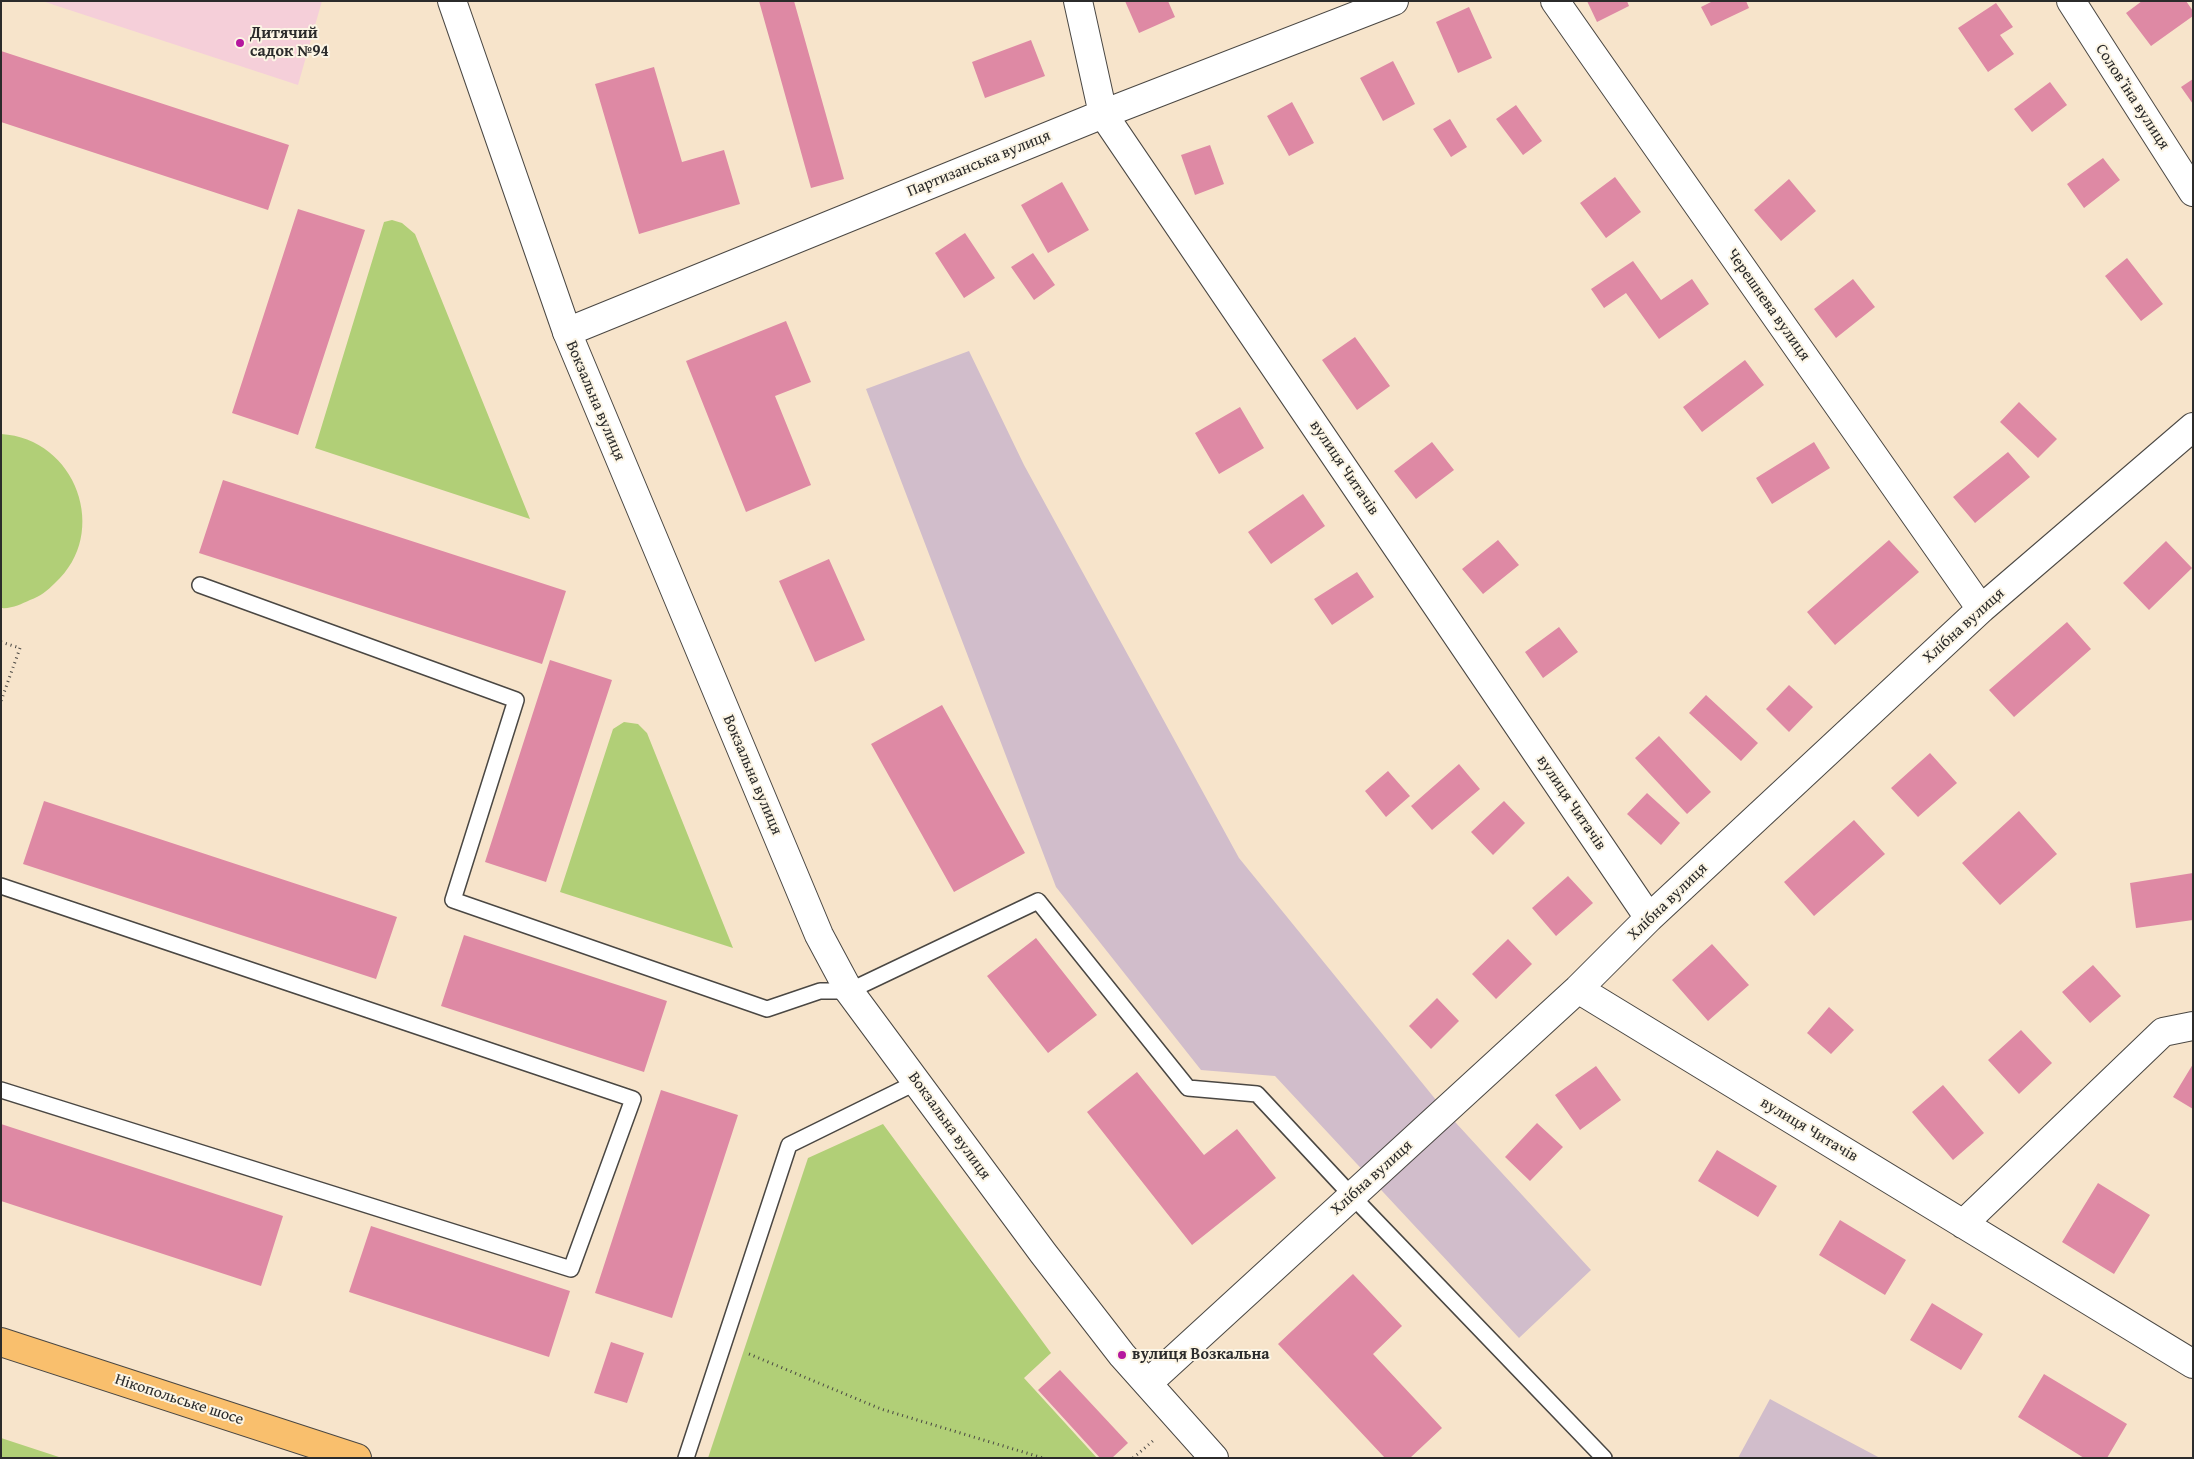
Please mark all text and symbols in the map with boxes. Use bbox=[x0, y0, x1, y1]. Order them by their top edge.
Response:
place label: Дитячий садок №94 bbox=[250, 24, 329, 62]
marker: Дитячий садок №94 bbox=[234, 37, 246, 49]
street label: Соловʼїна вулиця bbox=[2091, 41, 2173, 153]
street label: Партизанська вулиця bbox=[904, 126, 1054, 202]
street label: Черешнева вулиця bbox=[1722, 245, 1814, 365]
street label: Вокзальна вулиця bbox=[561, 338, 629, 464]
street label: вулиця Читачів bbox=[1305, 417, 1383, 519]
street label: Хлібна вулиця bbox=[1919, 584, 2009, 668]
street label: Вокзальна вулиця bbox=[718, 712, 786, 838]
street label: вулиця Читачів bbox=[1532, 752, 1610, 854]
street label: Хлібна вулиця bbox=[1624, 859, 1712, 945]
street label: Вокзальна вулиця bbox=[903, 1068, 995, 1184]
street label: вулиця Читачів bbox=[1757, 1093, 1861, 1167]
street label: Хлібна вулиця bbox=[1327, 1136, 1417, 1220]
place label: вулиця Возкальна bbox=[1132, 1345, 1269, 1365]
marker: вулиця Возкальна bbox=[1116, 1349, 1128, 1361]
street label: Нікопольське шосе bbox=[112, 1370, 246, 1430]

